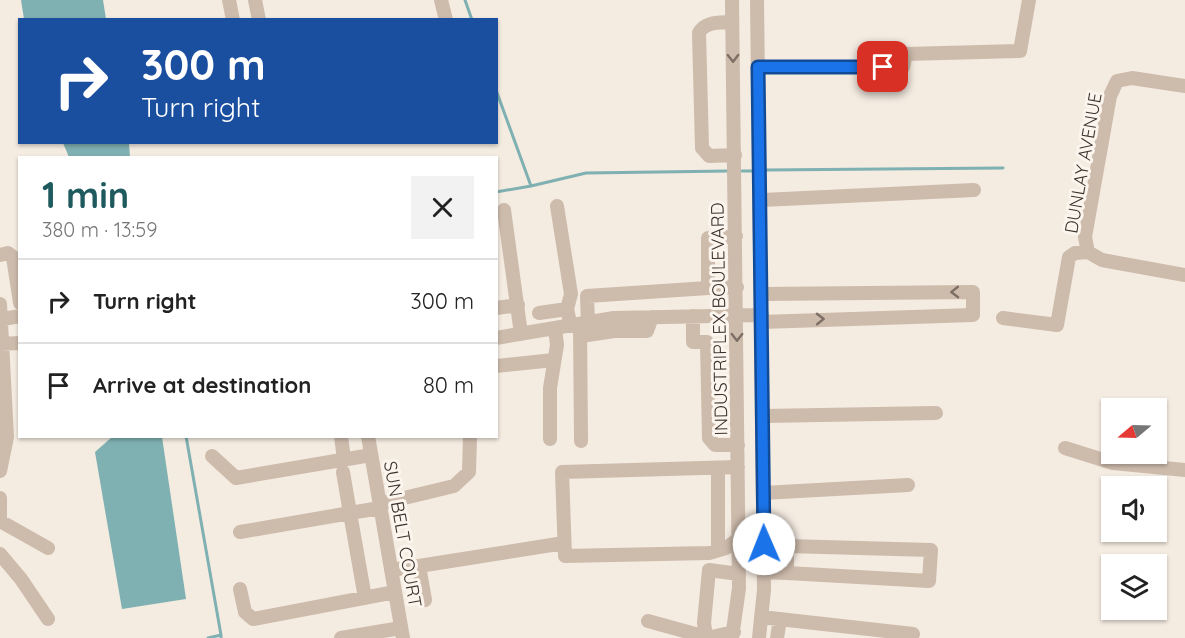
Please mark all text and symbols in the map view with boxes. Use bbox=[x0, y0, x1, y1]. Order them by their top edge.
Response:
text: 300 m bbox=[141, 38, 266, 91]
pin bbox=[857, 41, 908, 92]
icon: right bbox=[42, 42, 120, 120]
icon: arrive bbox=[866, 50, 899, 83]
one-way arrow bbox=[727, 54, 739, 63]
text: Turn right bbox=[141, 90, 260, 124]
street label: DUNLAY AVENUE bbox=[1059, 91, 1107, 235]
text: 1 min bbox=[42, 172, 129, 217]
button: close bbox=[411, 176, 474, 239]
street label: INDUSTRIPLEX BOULEVARD bbox=[705, 202, 733, 436]
text: 380 m · 13:59 bbox=[42, 217, 157, 242]
icon: right bbox=[42, 285, 75, 318]
one-way arrow bbox=[950, 286, 959, 298]
text: Turn right bbox=[93, 287, 197, 315]
text: 300 m bbox=[410, 287, 474, 315]
one-way arrow bbox=[816, 312, 825, 325]
one-way arrow bbox=[731, 333, 744, 342]
icon: arrive bbox=[42, 369, 75, 402]
text: Arrive at destination bbox=[93, 371, 311, 399]
text: 80 m bbox=[423, 371, 474, 399]
north arrow bbox=[1101, 398, 1167, 464]
map controls bbox=[1101, 398, 1167, 620]
street label: SUN BELT COURT bbox=[379, 459, 427, 609]
button: sound bbox=[1101, 476, 1167, 542]
position arrow bbox=[732, 512, 796, 576]
button: layers bbox=[1101, 554, 1167, 620]

